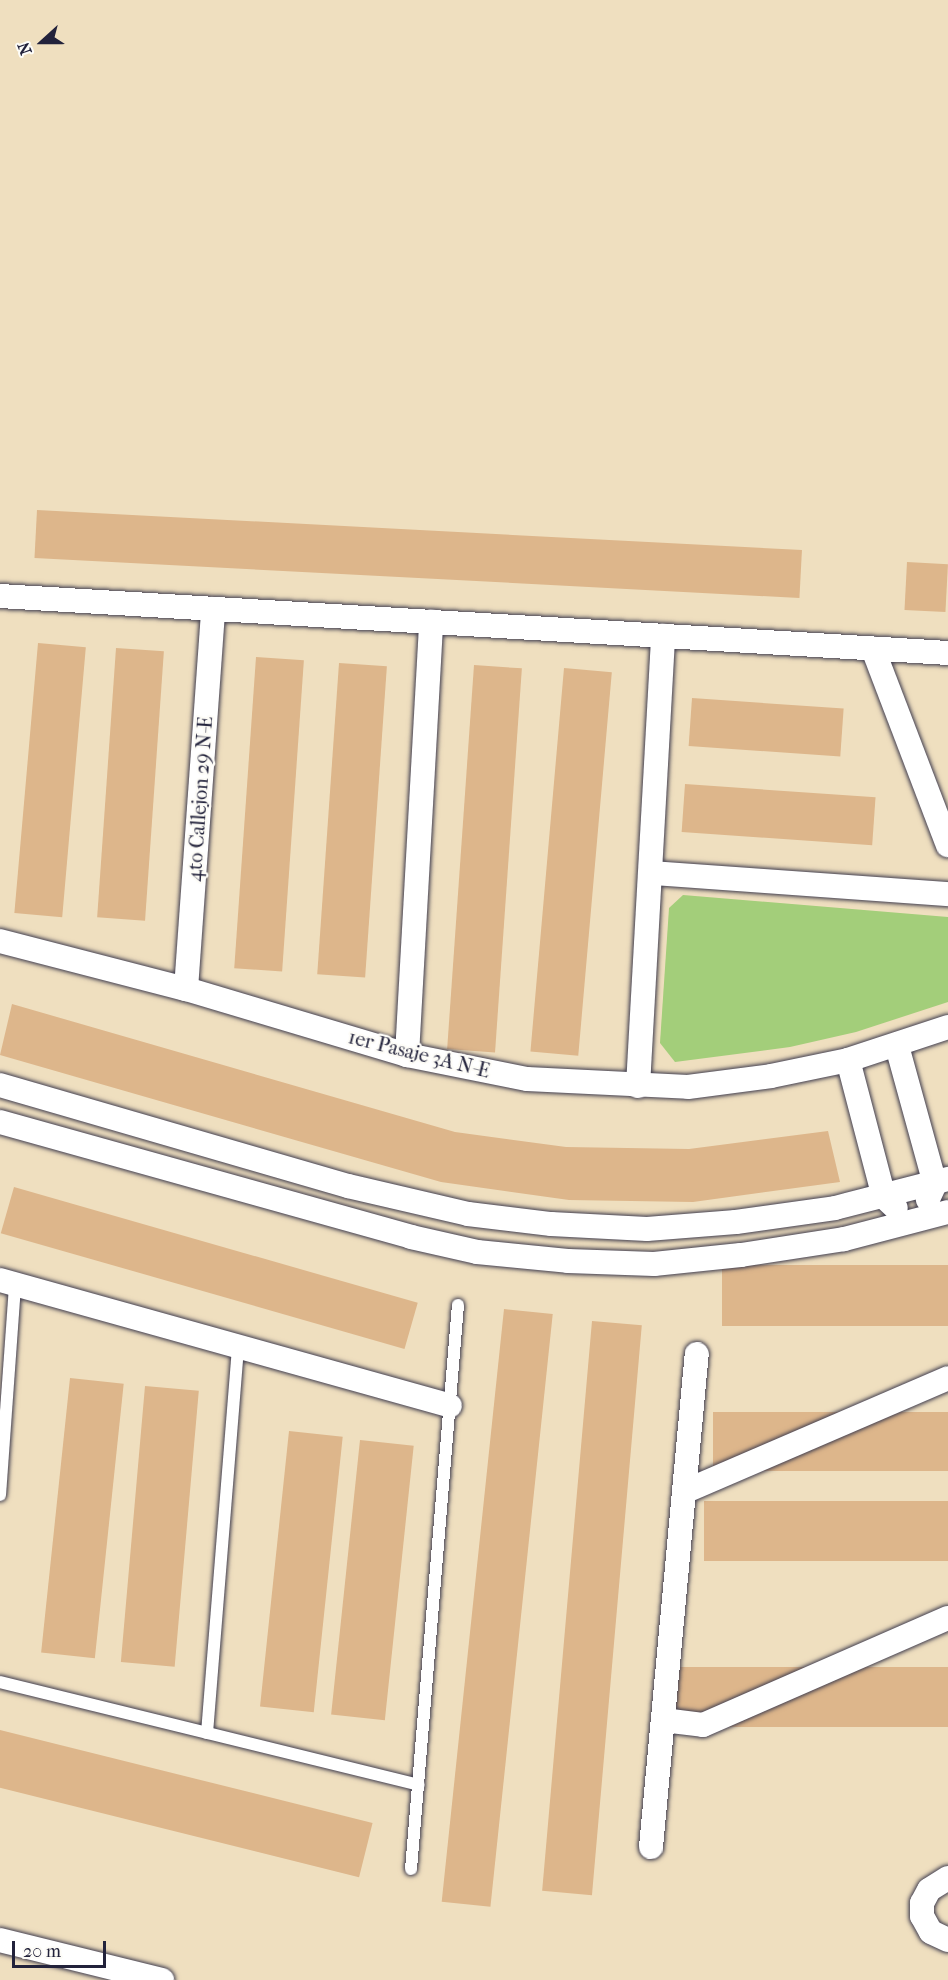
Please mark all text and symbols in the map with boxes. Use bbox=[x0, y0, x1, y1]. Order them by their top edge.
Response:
north arrow bbox=[12, 12, 72, 72]
text: N bbox=[14, 40, 36, 58]
street label: 4to Callejon 29 N-E bbox=[182, 716, 218, 882]
street label: 1er Pasaje 3A N-E bbox=[346, 1025, 492, 1083]
scale bar bbox=[15, 1929, 110, 1967]
text: 20 m bbox=[23, 1941, 61, 1962]

